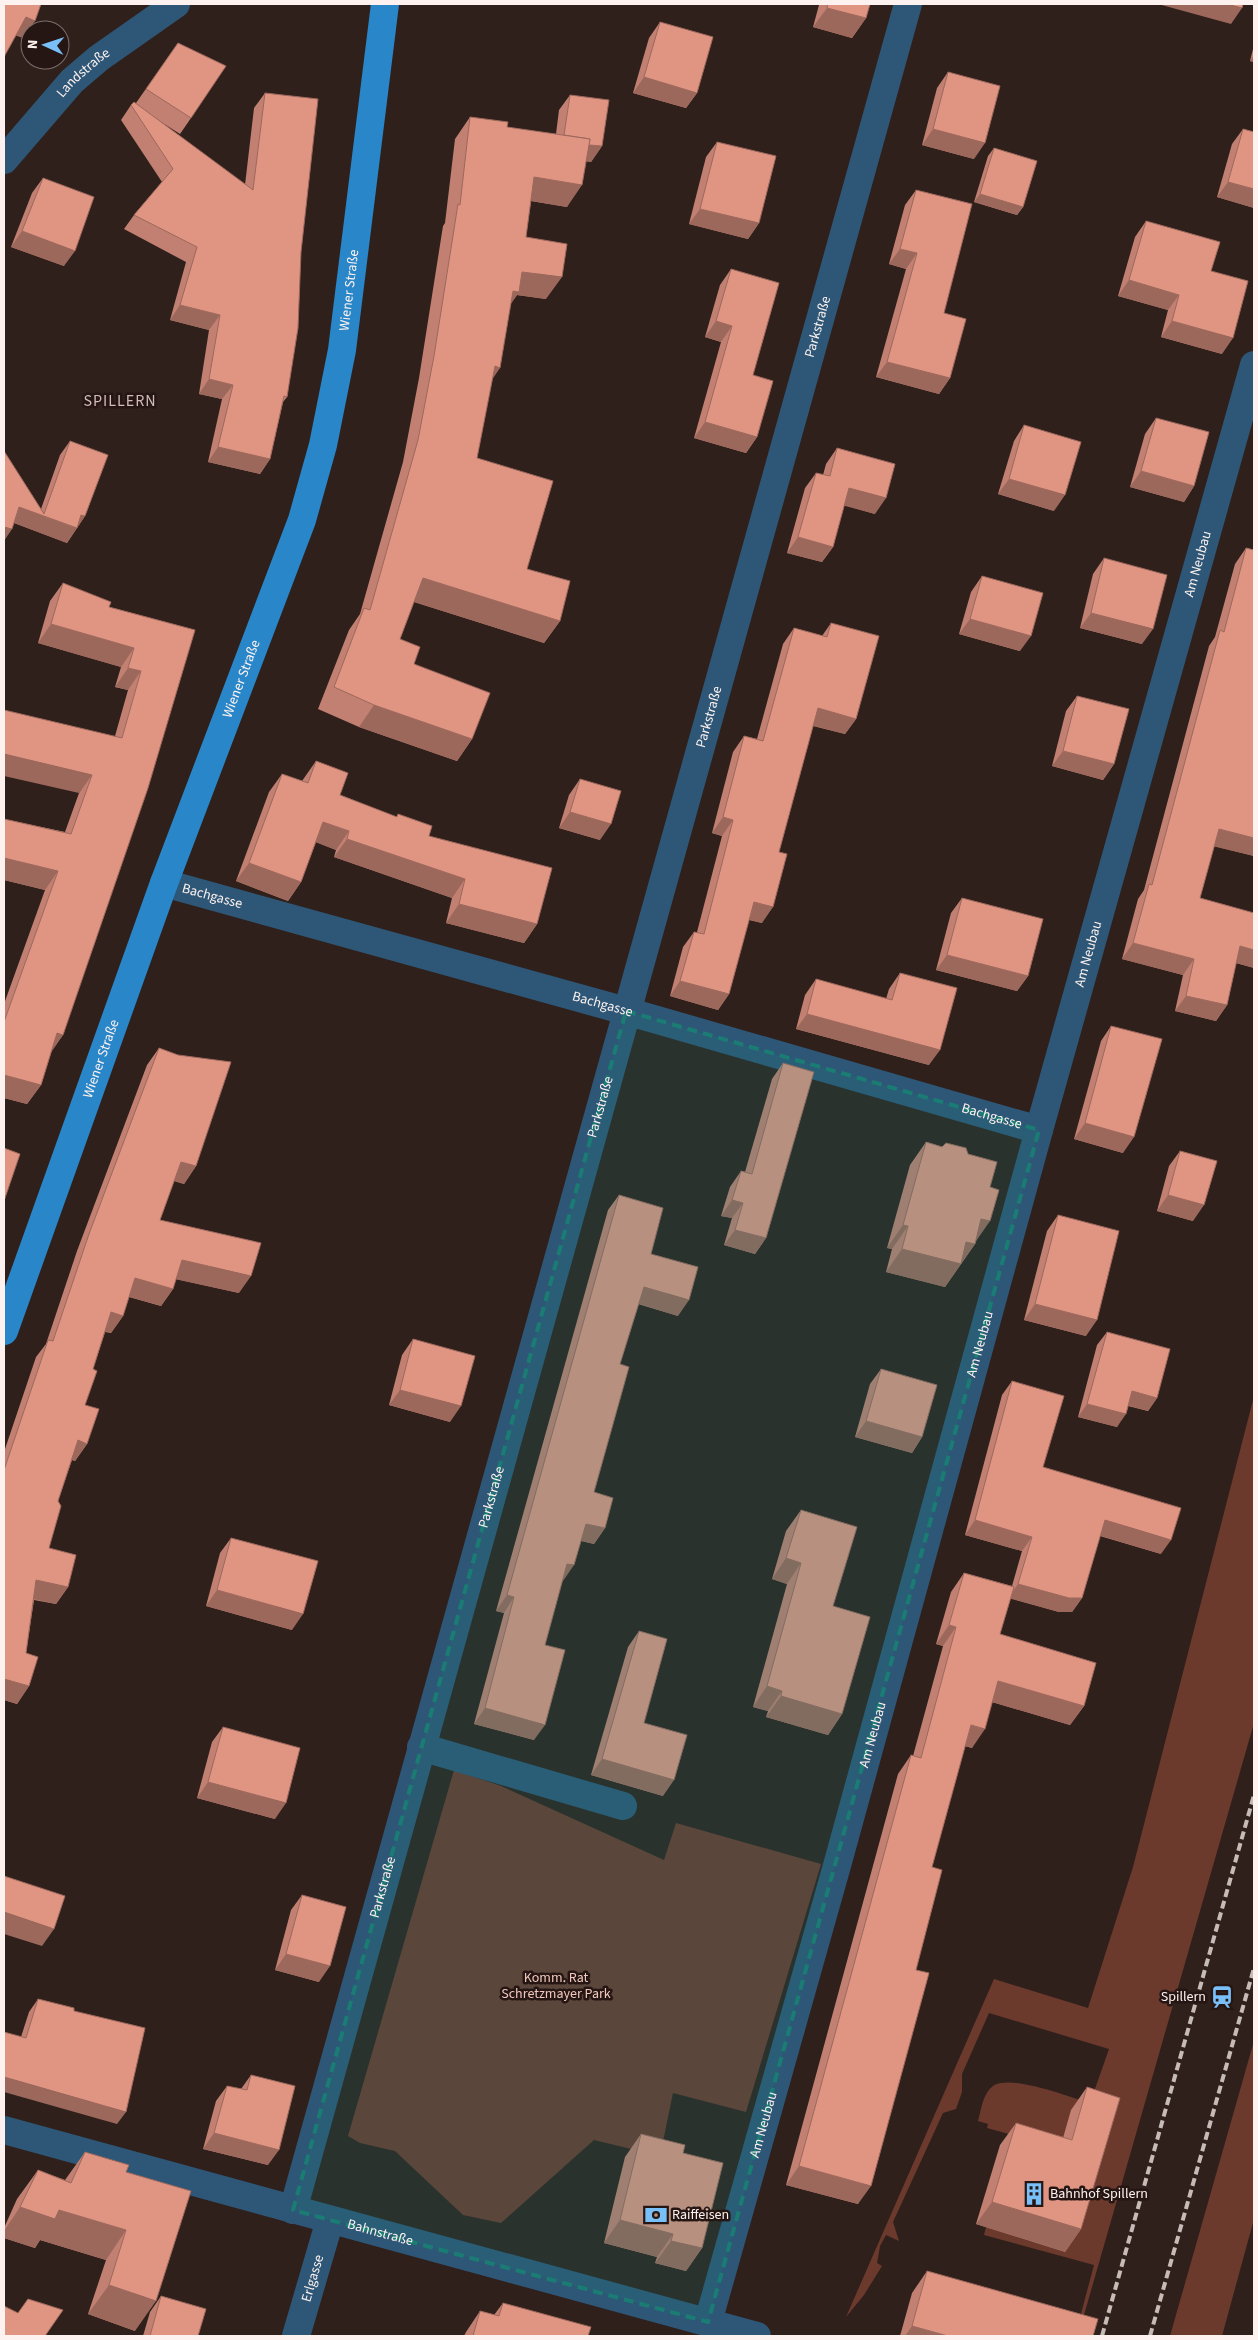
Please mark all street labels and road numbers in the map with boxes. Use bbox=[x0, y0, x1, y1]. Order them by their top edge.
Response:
street label: Landstraße bbox=[52, 43, 114, 102]
street label: Wiener Straße bbox=[334, 248, 364, 332]
street label: Parkstraße bbox=[800, 294, 836, 360]
street label: Am Neubau bbox=[1179, 529, 1217, 599]
street label: Wiener Straße bbox=[218, 637, 266, 721]
street label: Parkstraße bbox=[691, 684, 727, 750]
street label: Bachgasse bbox=[180, 878, 245, 914]
street label: Am Neubau bbox=[1070, 919, 1107, 989]
street label: Bachgasse bbox=[570, 987, 635, 1022]
street label: Wiener Straße bbox=[78, 1017, 124, 1101]
street label: Parkstraße bbox=[582, 1074, 619, 1140]
street label: Bachgasse bbox=[959, 1098, 1024, 1135]
street label: Am Neubau bbox=[962, 1309, 999, 1380]
street label: Parkstraße bbox=[474, 1464, 510, 1530]
street label: Am Neubau bbox=[854, 1699, 892, 1770]
street label: Parkstraße bbox=[365, 1854, 401, 1920]
street label: Am Neubau bbox=[745, 2089, 783, 2160]
street label: Bahnstraße bbox=[345, 2214, 415, 2251]
street label: Erlgasse bbox=[296, 2252, 329, 2304]

